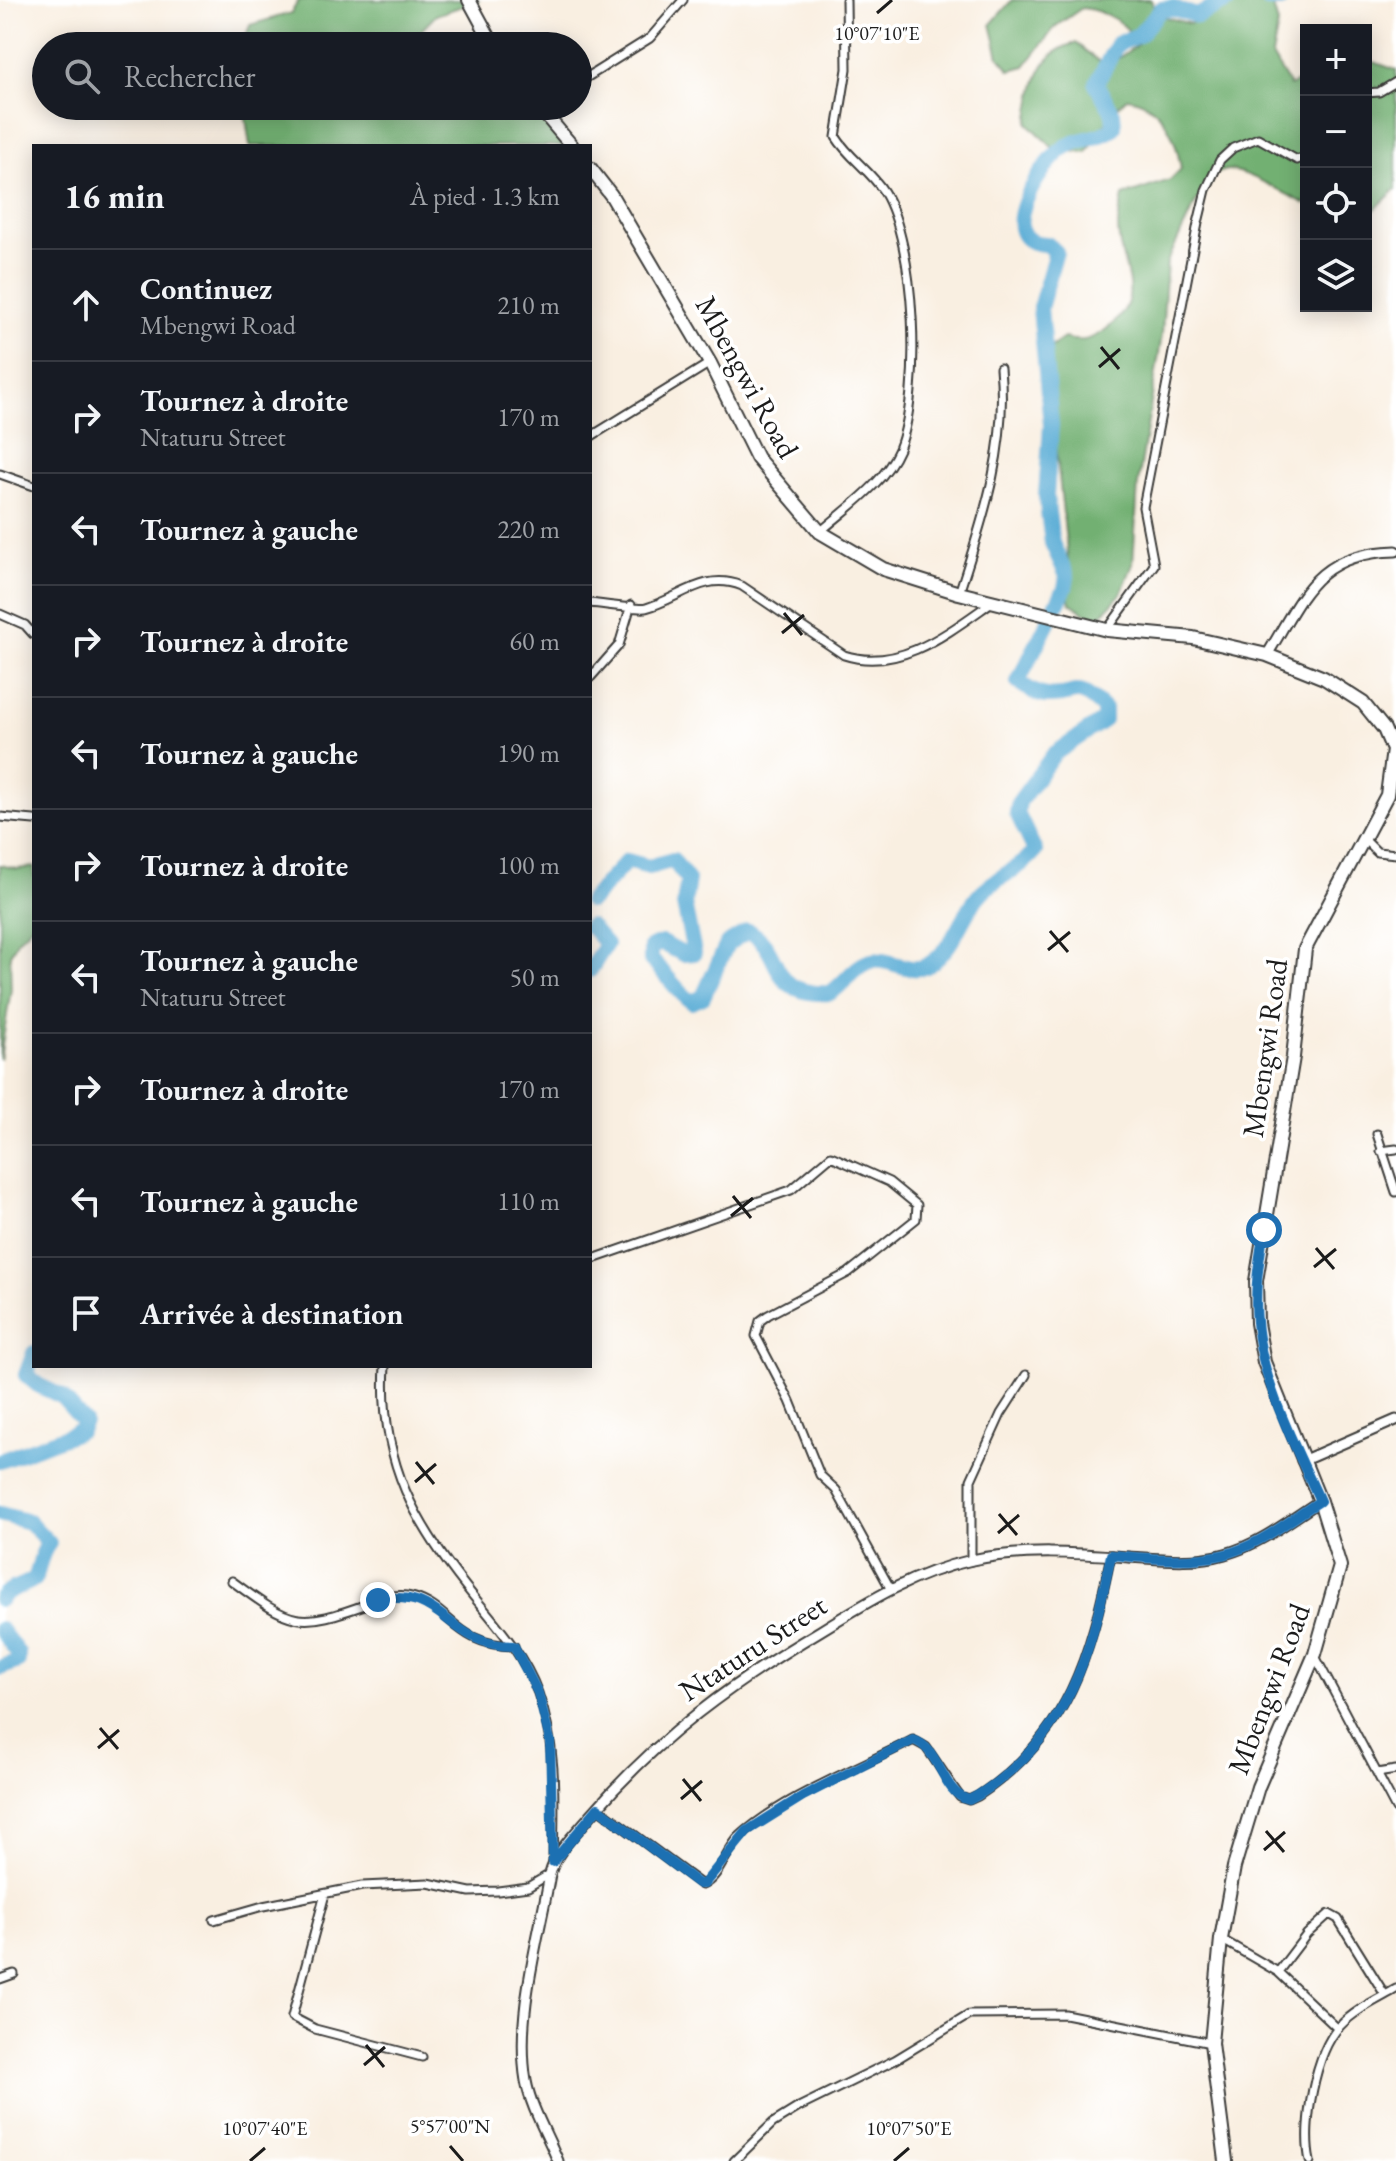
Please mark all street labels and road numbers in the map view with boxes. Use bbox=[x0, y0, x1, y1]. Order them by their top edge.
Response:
street label: Mbengwi Road bbox=[687, 289, 808, 466]
street label: Mbengwi Road bbox=[1233, 955, 1296, 1140]
street label: Ntaturu Street bbox=[672, 1585, 834, 1710]
street label: Mbengwi Road bbox=[1218, 1597, 1319, 1780]

